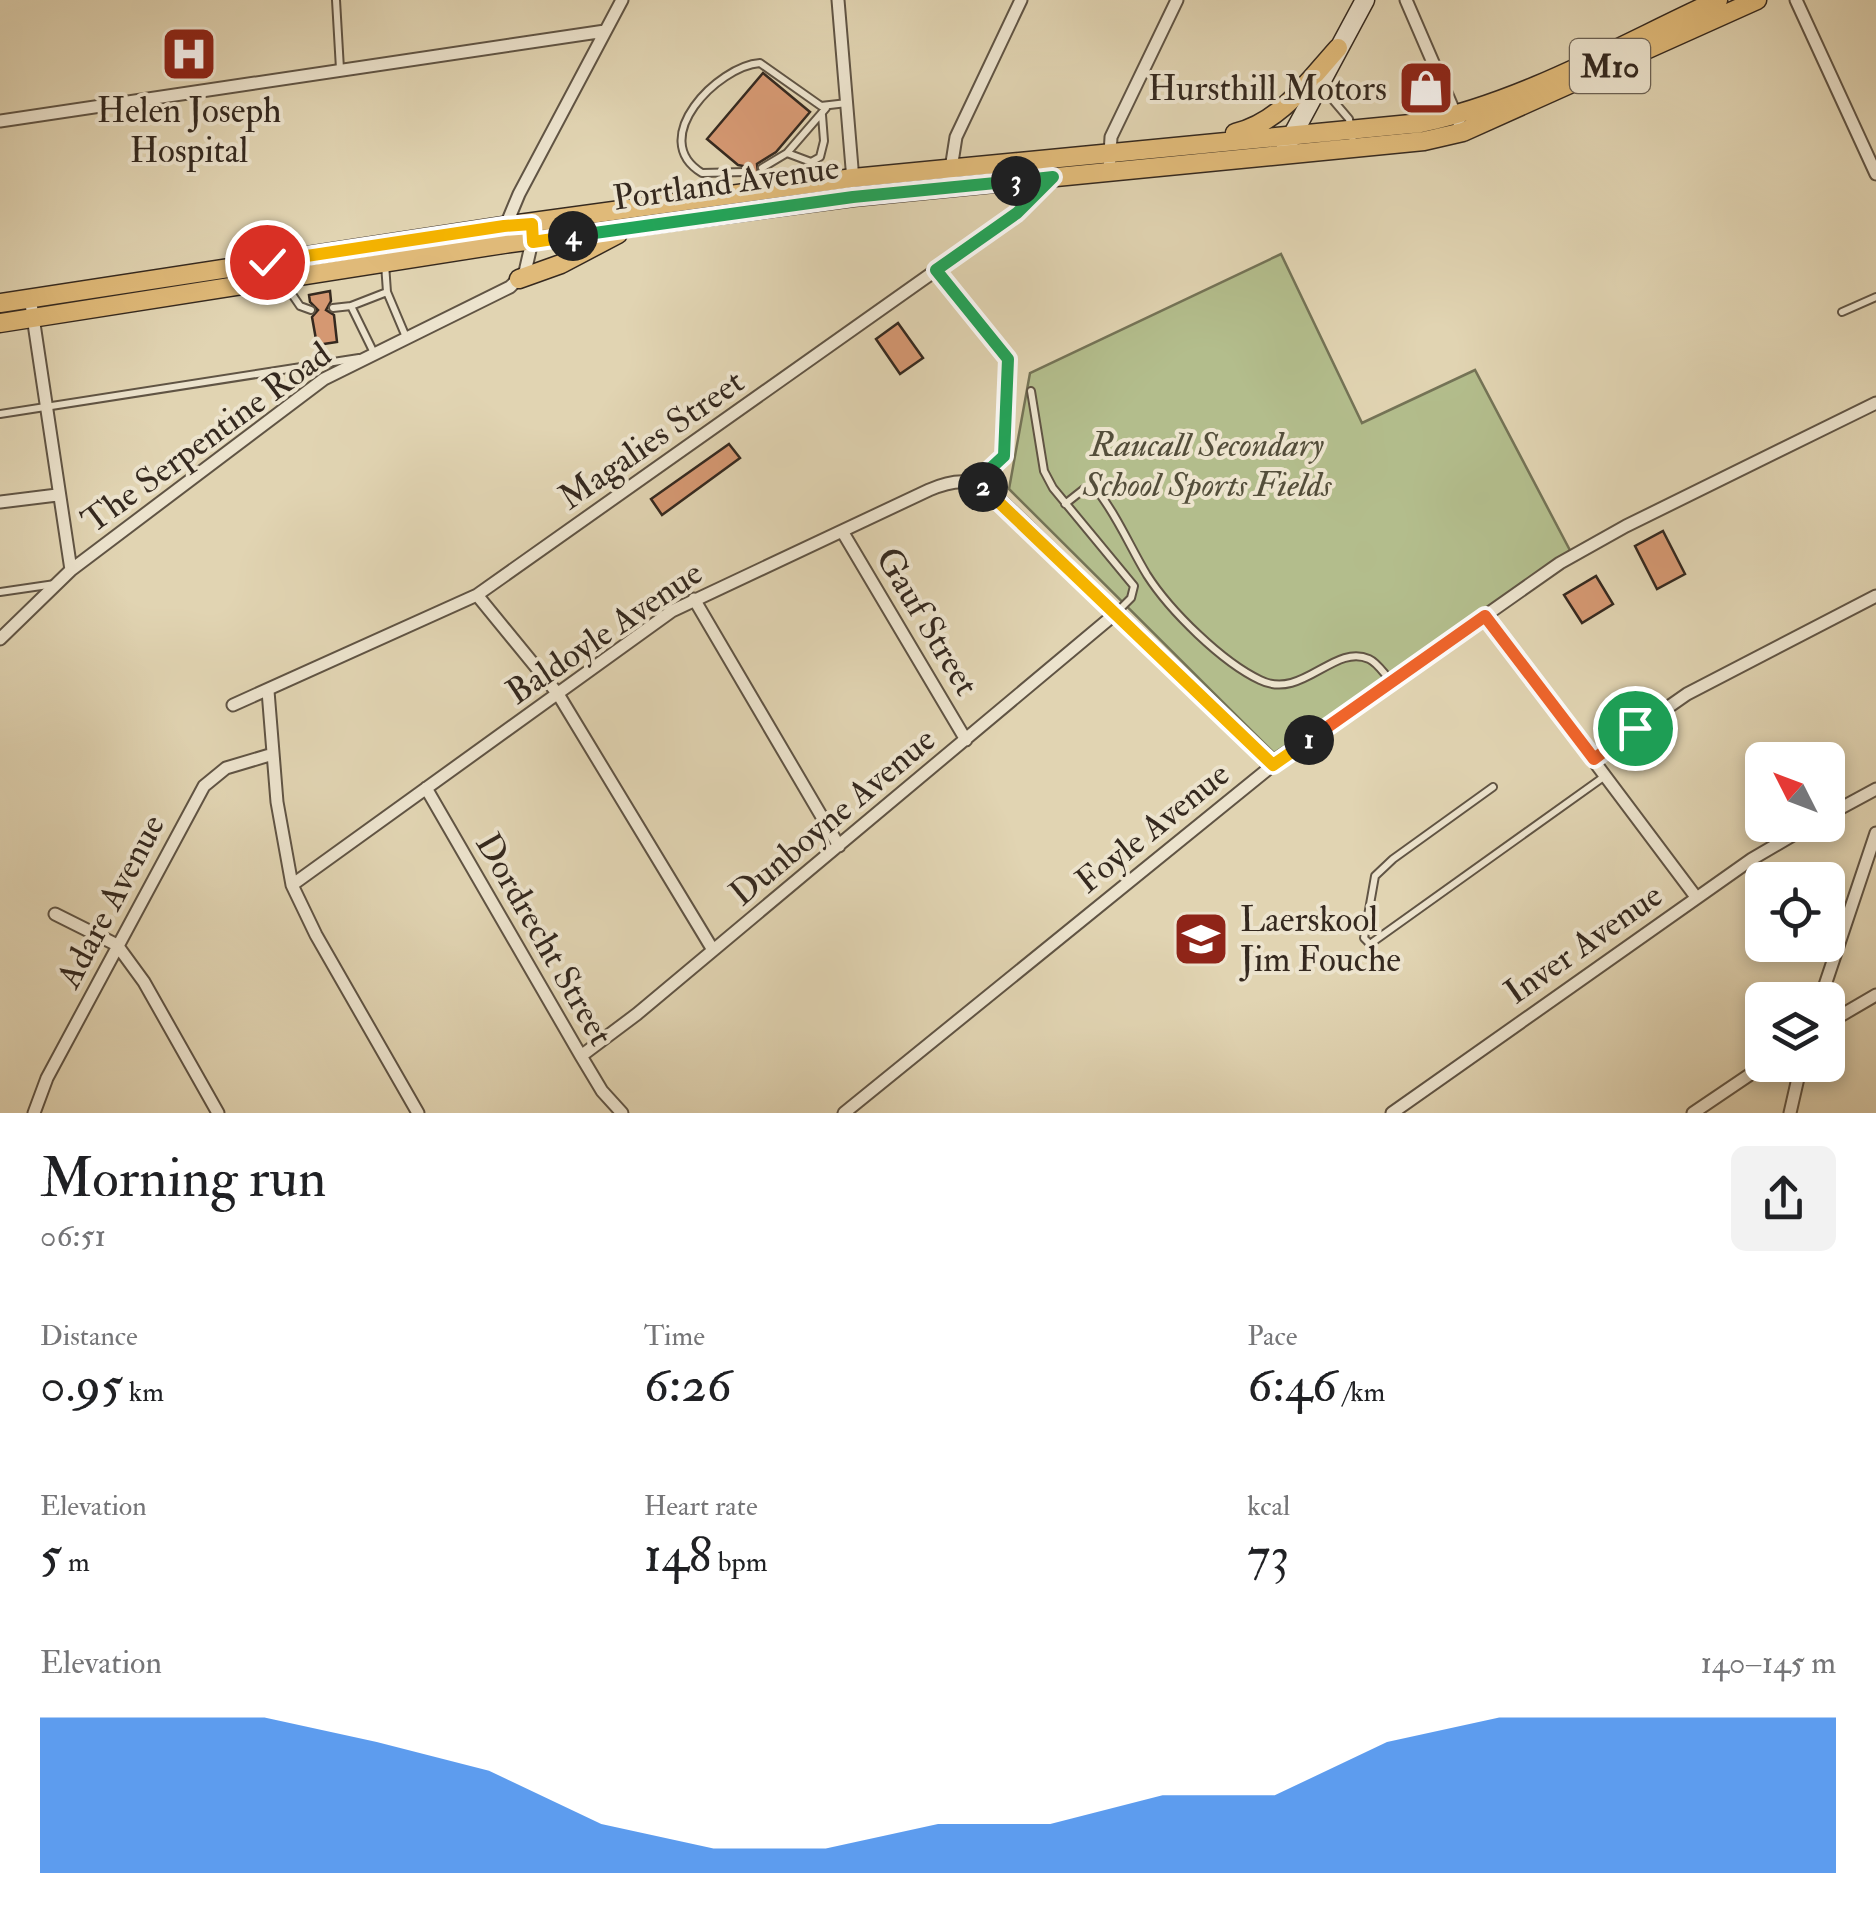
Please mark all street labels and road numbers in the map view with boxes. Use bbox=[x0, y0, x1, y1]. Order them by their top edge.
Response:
road number: M10 bbox=[1570, 39, 1650, 93]
street label: Portland Avenue bbox=[610, 145, 842, 221]
street label: The Serpentine Road bbox=[73, 333, 340, 543]
street label: Magalies Street bbox=[550, 360, 753, 520]
street label: Gauf Street bbox=[866, 539, 988, 704]
street label: Baldoyle Avenue bbox=[498, 551, 711, 715]
street label: Dunboyne Avenue bbox=[721, 718, 945, 916]
street label: Foyle Avenue bbox=[1067, 752, 1238, 903]
street label: Adare Avenue bbox=[46, 807, 175, 997]
street label: Dordrecht Street bbox=[465, 825, 623, 1054]
street label: Inver Avenue bbox=[1496, 873, 1671, 1014]

